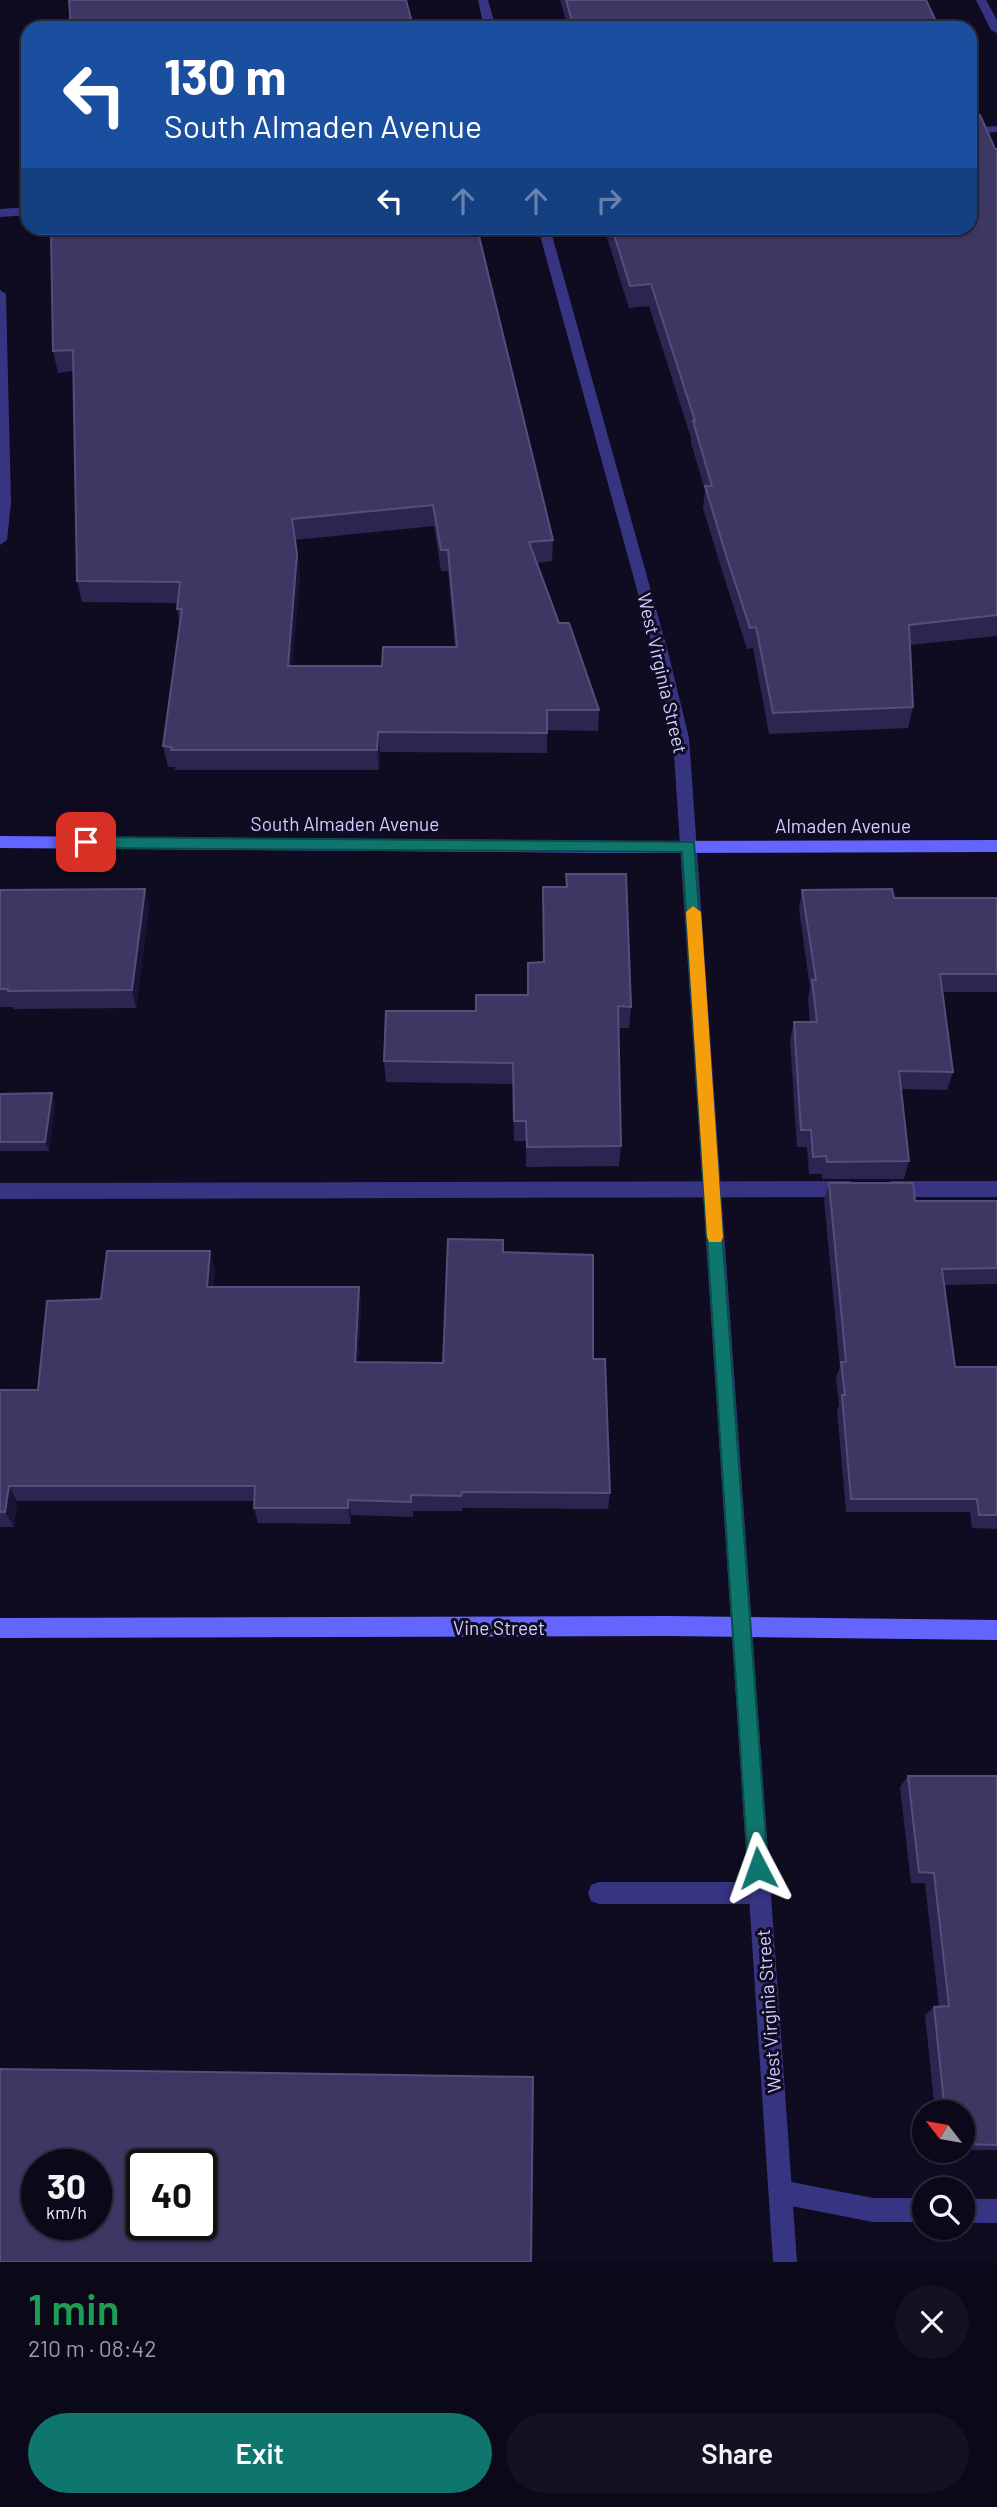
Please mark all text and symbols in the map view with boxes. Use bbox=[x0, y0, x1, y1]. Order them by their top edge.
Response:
text: 130 m bbox=[164, 46, 286, 105]
icon: left bbox=[49, 49, 140, 140]
text: South Almaden Avenue bbox=[164, 106, 482, 144]
icon: left bbox=[371, 182, 409, 220]
icon: ahead bbox=[444, 182, 482, 220]
icon: ahead bbox=[517, 182, 555, 220]
icon: right bbox=[590, 182, 628, 220]
street label: West Virginia Street bbox=[633, 591, 693, 755]
pin bbox=[56, 812, 116, 872]
street label: South Almaden Avenue bbox=[251, 812, 439, 835]
street label: Almaden Avenue bbox=[775, 814, 911, 837]
icon: arrive bbox=[67, 823, 105, 861]
street label: Vine Street bbox=[453, 1616, 545, 1639]
position arrow bbox=[721, 1831, 795, 1905]
street label: West Virginia Street bbox=[751, 1929, 785, 2093]
north arrow bbox=[912, 2100, 975, 2163]
map controls bbox=[912, 2100, 975, 2240]
speed limit sign: 40 bbox=[126, 2149, 217, 2240]
text: 30 bbox=[47, 2164, 86, 2206]
button: search bbox=[912, 2177, 975, 2240]
text: km/h bbox=[46, 2201, 87, 2223]
text: 1 min bbox=[28, 2283, 120, 2333]
button: close bbox=[895, 2285, 969, 2359]
text: 210 m · 08:42 bbox=[28, 2334, 156, 2362]
button: Exit bbox=[28, 2413, 492, 2493]
button: Share bbox=[506, 2413, 969, 2493]

